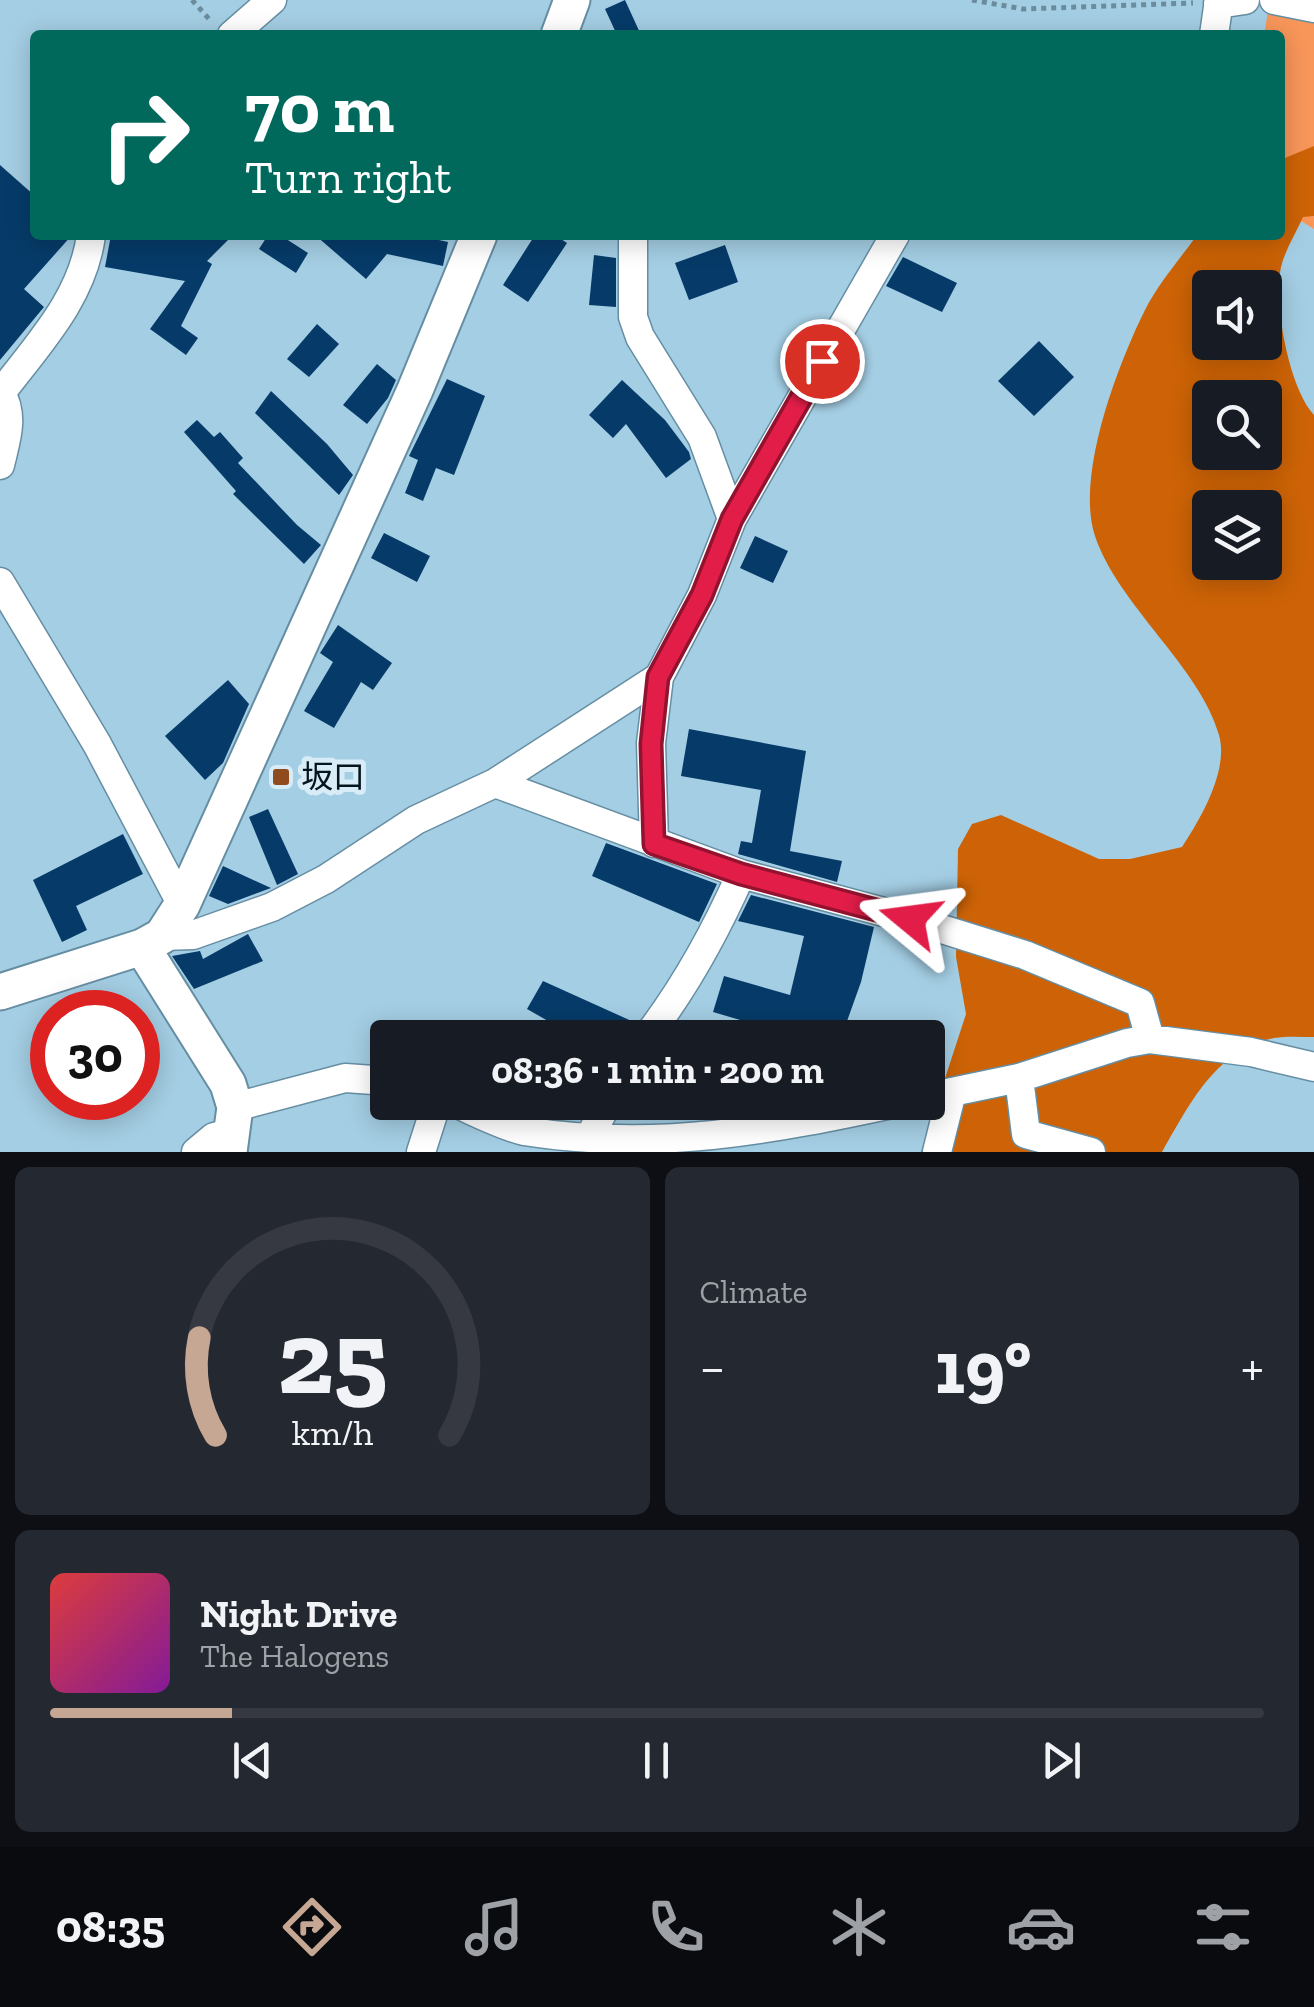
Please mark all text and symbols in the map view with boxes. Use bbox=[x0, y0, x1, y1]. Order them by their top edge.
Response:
text: 70 m bbox=[245, 66, 394, 150]
icon: right bbox=[80, 70, 210, 200]
text: Turn right bbox=[245, 151, 451, 205]
map controls bbox=[1192, 270, 1282, 580]
button: sound bbox=[1192, 270, 1282, 360]
pin bbox=[780, 319, 865, 404]
icon: arrive bbox=[795, 334, 850, 389]
button: search bbox=[1192, 380, 1282, 470]
button: layers bbox=[1192, 490, 1282, 580]
place label: 坂口 bbox=[301, 758, 365, 796]
marker: 坂口 bbox=[270, 766, 292, 788]
position arrow bbox=[858, 867, 962, 971]
speed limit sign: 30 bbox=[30, 990, 160, 1120]
text: 08:36 · 1 min · 200 m bbox=[491, 1047, 824, 1093]
text: Climate bbox=[700, 1273, 808, 1311]
text: 25 bbox=[277, 1295, 387, 1420]
text: 19° bbox=[935, 1322, 1031, 1412]
text: − bbox=[700, 1334, 725, 1400]
text: + bbox=[1241, 1334, 1264, 1400]
text: km/h bbox=[291, 1411, 373, 1454]
text: Night Drive bbox=[200, 1591, 397, 1637]
text: The Halogens bbox=[200, 1637, 389, 1675]
icon: previous bbox=[225, 1733, 280, 1788]
icon: pause bbox=[629, 1733, 684, 1788]
icon: next bbox=[1034, 1733, 1089, 1788]
icon: directions bbox=[277, 1892, 347, 1962]
icon: music bbox=[459, 1892, 529, 1962]
icon: phone bbox=[641, 1892, 711, 1962]
icon: climate bbox=[824, 1892, 894, 1962]
icon: car bbox=[1006, 1892, 1076, 1962]
icon: filters bbox=[1188, 1892, 1258, 1962]
text: 08:35 bbox=[56, 1900, 165, 1954]

